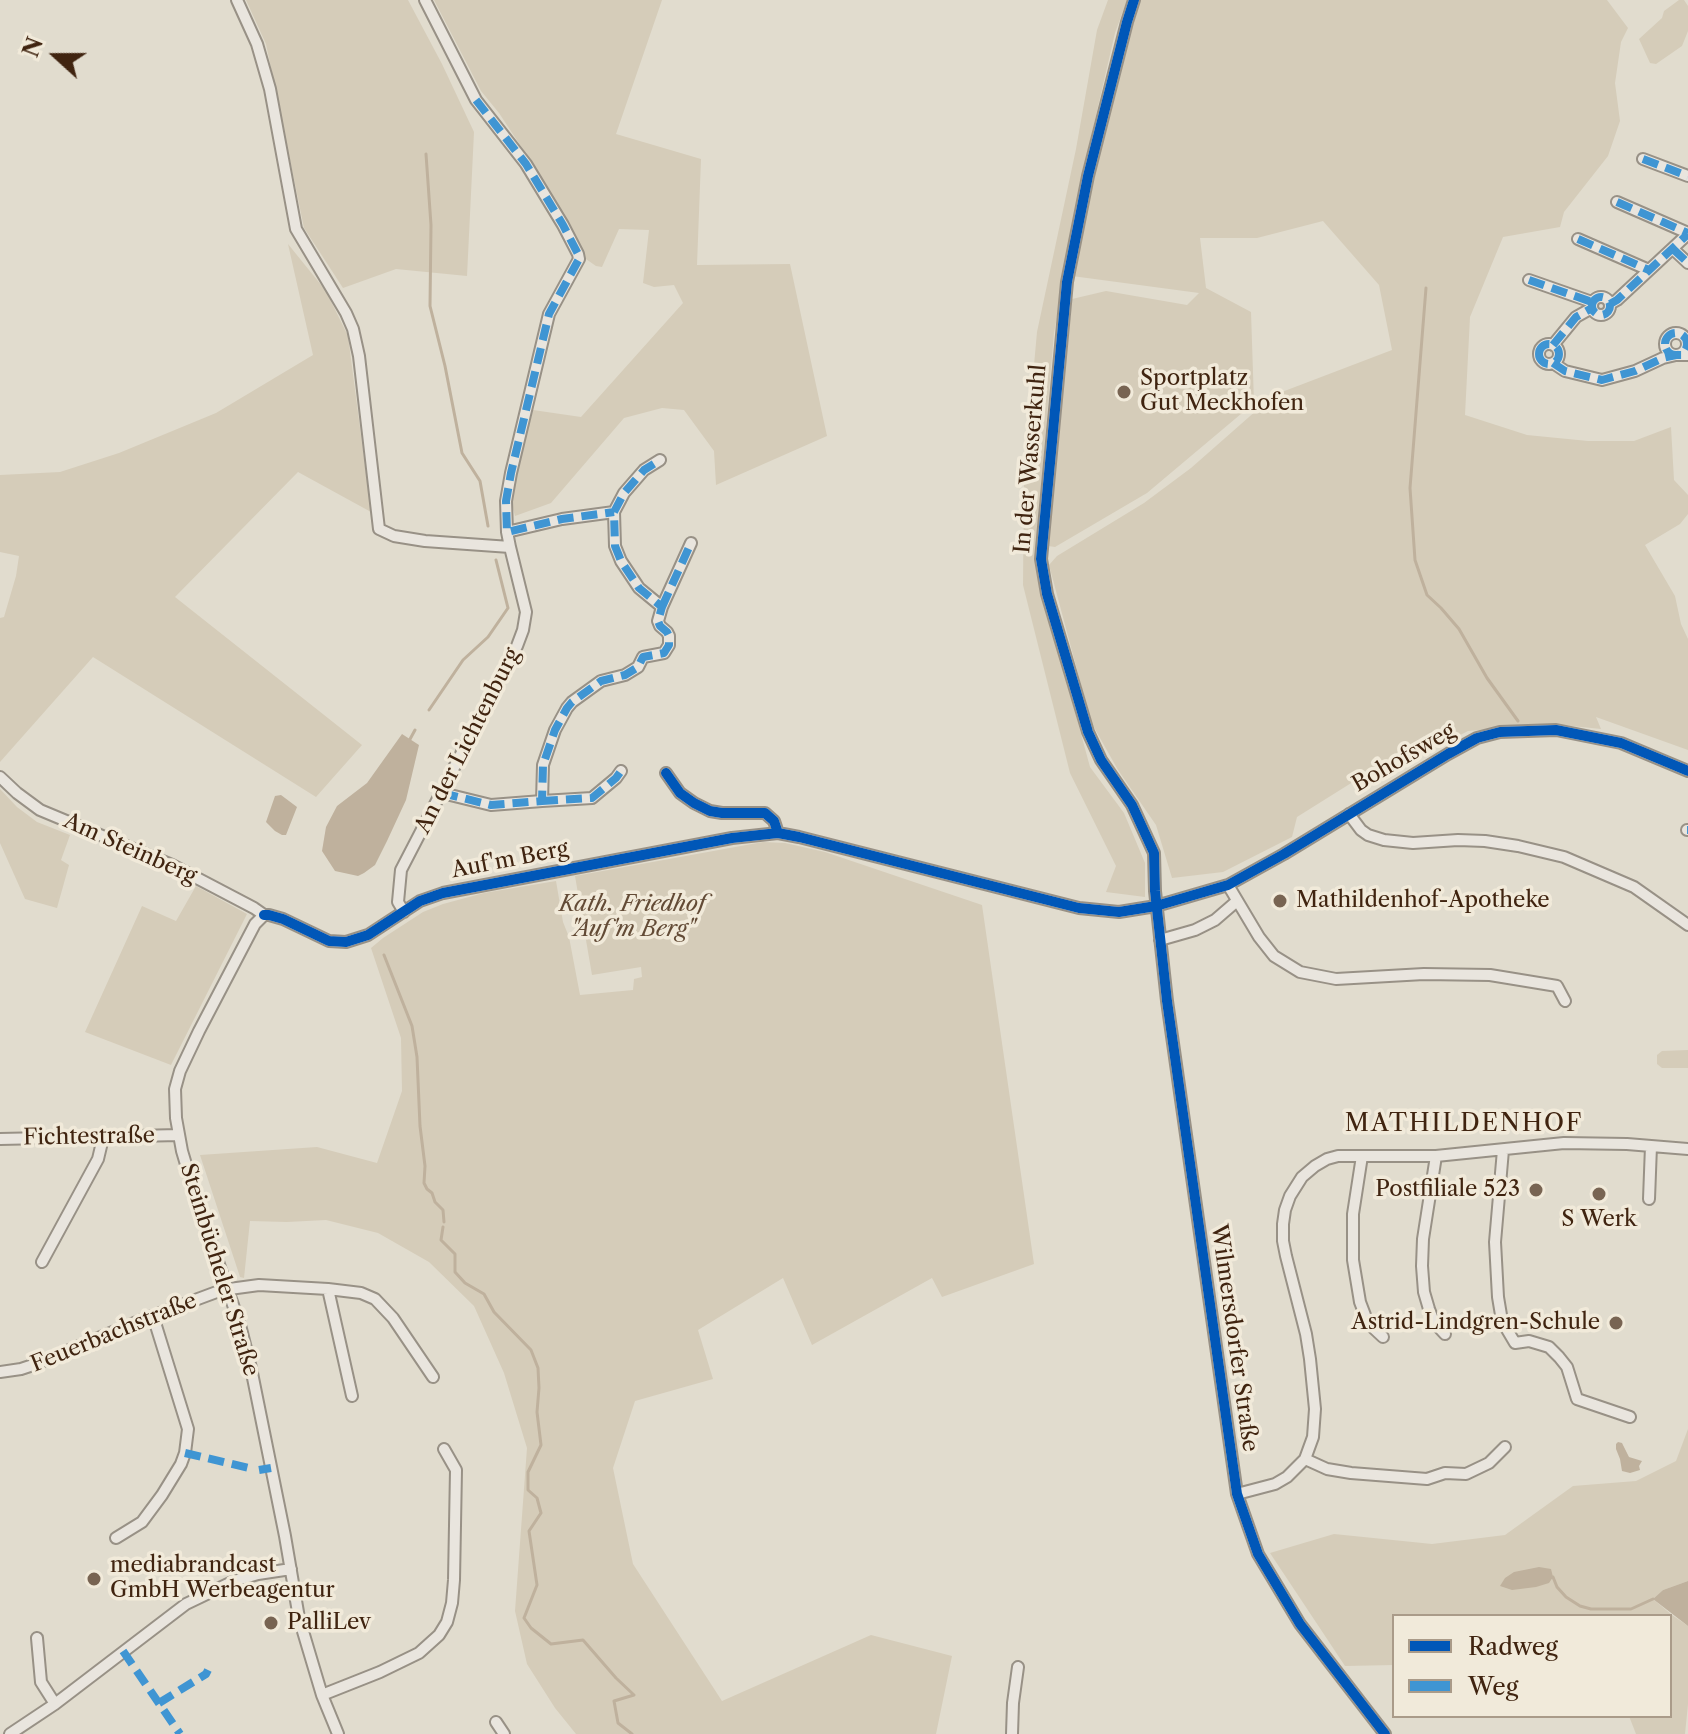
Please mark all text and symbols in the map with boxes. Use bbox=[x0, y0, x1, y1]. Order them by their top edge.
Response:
north arrow bbox=[16, 16, 96, 96]
text: N bbox=[17, 33, 49, 61]
street label: In der Wasserkuhl bbox=[1010, 363, 1052, 555]
place label: Sportplatz Gut Meckhofen bbox=[1140, 366, 1304, 418]
marker: Sportplatz Gut Meckhofen bbox=[1115, 383, 1133, 401]
street label: An der Lichtenburg bbox=[410, 644, 526, 838]
street label: Bohofsweg bbox=[1348, 718, 1460, 798]
street label: Am Steinberg bbox=[59, 808, 201, 890]
street label: Auf'm Berg bbox=[449, 836, 571, 884]
place label: Mathildenhof-Apotheke bbox=[1296, 888, 1550, 914]
park label: Kath. Friedhof "Auf'm Berg" bbox=[559, 892, 705, 944]
marker: Mathildenhof-Apotheke bbox=[1271, 892, 1289, 910]
district label: MATHILDENHOF bbox=[1345, 1110, 1583, 1138]
street label: Fichtestraße bbox=[23, 1123, 155, 1151]
street label: Steinbücheler Straße bbox=[174, 1160, 264, 1380]
place label: Postfiliale 523 bbox=[1375, 1177, 1520, 1203]
marker: Postfiliale 523 bbox=[1527, 1181, 1545, 1199]
marker: S Werk bbox=[1590, 1185, 1608, 1203]
place label: S Werk bbox=[1561, 1207, 1637, 1233]
street label: Wilmersdorfer Straße bbox=[1205, 1223, 1263, 1453]
street label: Feuerbachstraße bbox=[27, 1288, 201, 1378]
place label: Astrid-Lindgren-Schule bbox=[1351, 1310, 1600, 1336]
marker: Astrid-Lindgren-Schule bbox=[1607, 1314, 1625, 1332]
place label: mediabrandcast GmbH Werbeagentur bbox=[110, 1553, 335, 1604]
marker: mediabrandcast GmbH Werbeagentur bbox=[85, 1570, 103, 1588]
place label: PalliLev bbox=[287, 1610, 371, 1636]
marker: PalliLev bbox=[262, 1614, 280, 1632]
legend bbox=[1392, 1614, 1672, 1718]
text: Radweg bbox=[1468, 1632, 1558, 1661]
text: Weg bbox=[1468, 1672, 1518, 1701]

